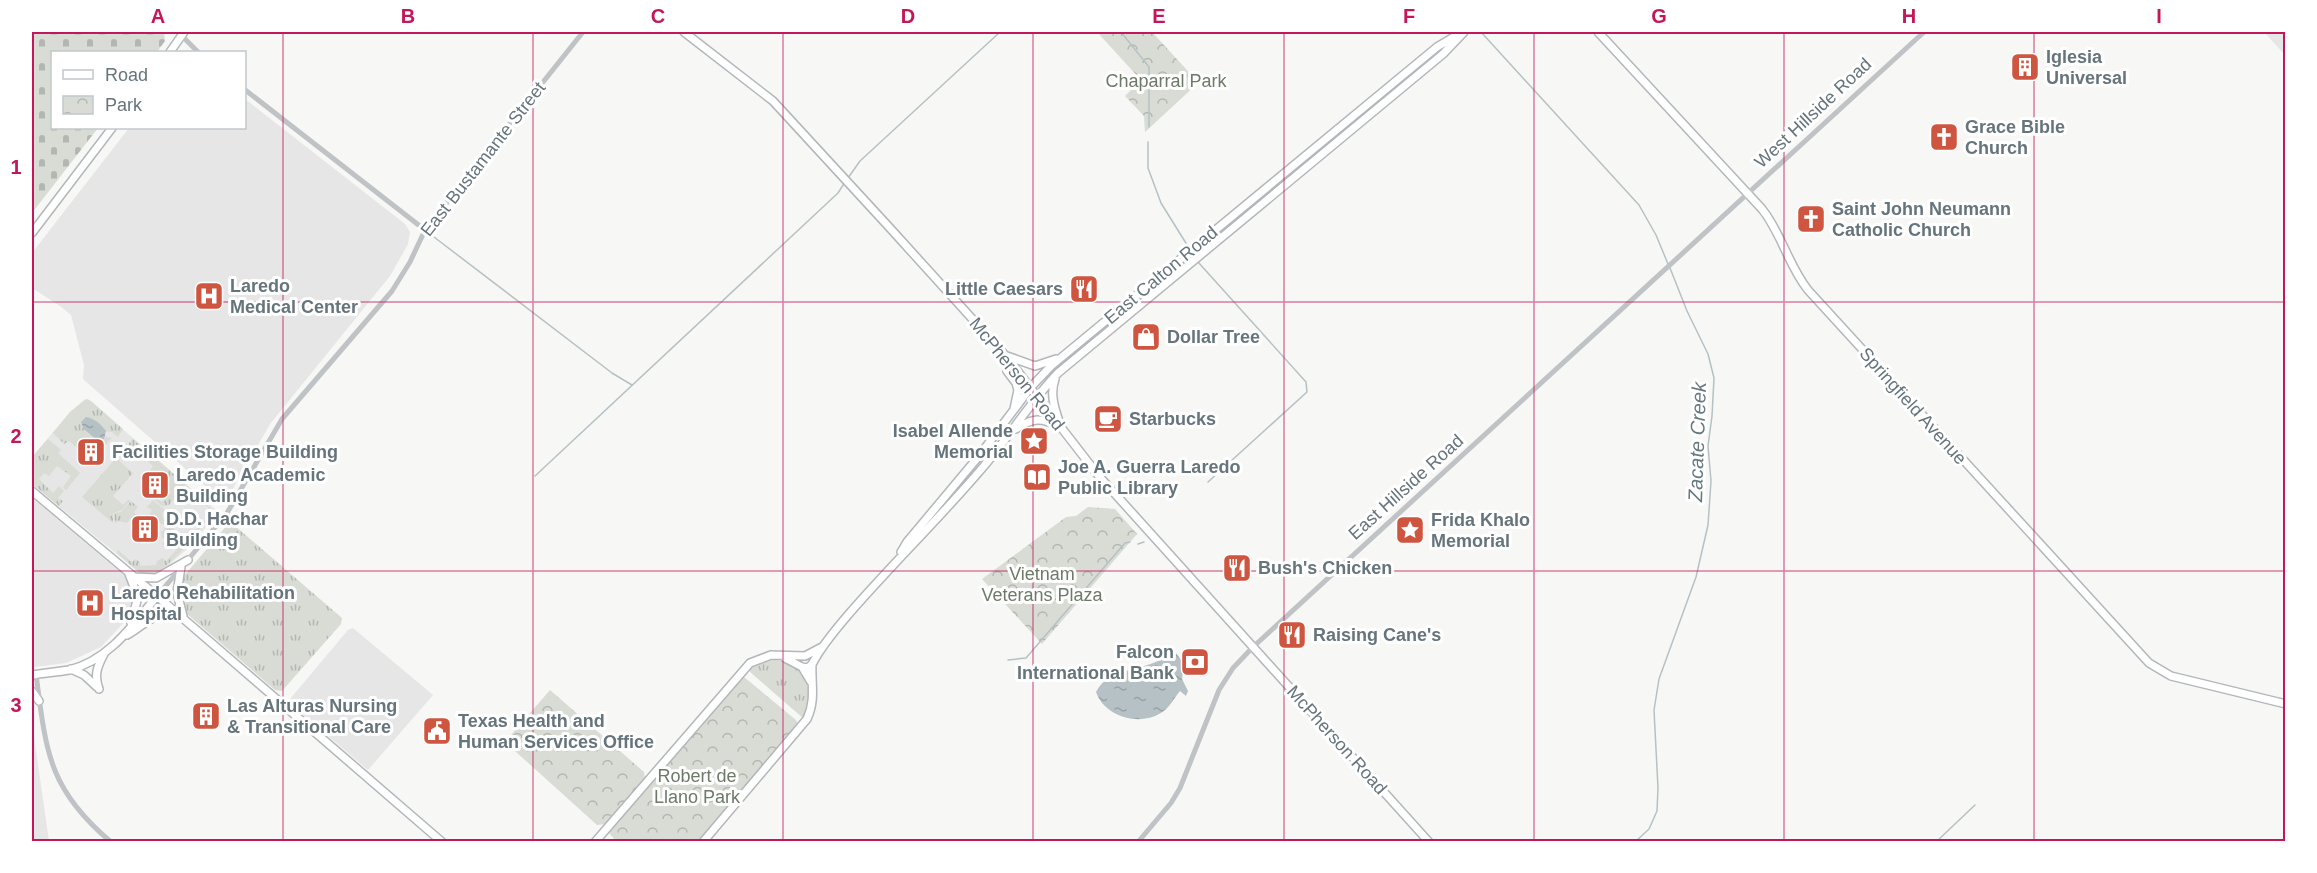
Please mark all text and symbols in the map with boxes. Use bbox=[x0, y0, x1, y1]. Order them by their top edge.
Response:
text: A bbox=[151, 5, 165, 27]
text: B bbox=[401, 5, 415, 27]
text: C bbox=[651, 5, 665, 27]
text: D bbox=[901, 5, 915, 27]
text: E bbox=[1152, 5, 1166, 27]
text: F bbox=[1403, 5, 1415, 27]
text: G bbox=[1651, 5, 1667, 27]
text: H bbox=[1902, 5, 1916, 27]
text: I bbox=[2156, 5, 2162, 27]
place label: Iglesia Universal bbox=[2046, 47, 2127, 88]
legend bbox=[51, 51, 246, 129]
building icon: Iglesia Universal bbox=[2009, 51, 2041, 83]
street label: West Hillside Road bbox=[1751, 54, 1875, 172]
text: Road bbox=[105, 65, 148, 85]
park label: Chaparral Park bbox=[1105, 71, 1228, 91]
street label: East Bustamante Street bbox=[417, 78, 549, 240]
text: Park bbox=[105, 95, 143, 115]
place label: Grace Bible Church bbox=[1965, 117, 2065, 158]
church icon: Grace Bible Church bbox=[1928, 121, 1960, 153]
text: 1 bbox=[10, 156, 22, 178]
place label: Saint John Neumann Catholic Church bbox=[1832, 199, 2011, 240]
church icon: Saint John Neumann Catholic Church bbox=[1795, 203, 1827, 235]
street label: East Calton Road bbox=[1101, 222, 1221, 328]
restaurant icon: Little Caesars bbox=[1068, 273, 1100, 305]
place label: Laredo Medical Center bbox=[230, 276, 358, 317]
place label: Little Caesars bbox=[945, 279, 1063, 299]
hospital icon: Laredo Medical Center bbox=[193, 280, 225, 312]
street label: McPherson Road bbox=[965, 314, 1069, 434]
shop icon: Dollar Tree bbox=[1130, 321, 1162, 353]
place label: Dollar Tree bbox=[1167, 327, 1260, 347]
street label: Springfield Avenue bbox=[1855, 344, 1971, 468]
water label: Zacate Creek bbox=[1684, 381, 1710, 503]
cafe icon: Starbucks bbox=[1092, 403, 1124, 435]
place label: Starbucks bbox=[1129, 409, 1216, 429]
place label: Isabel Allende Memorial bbox=[893, 421, 1013, 462]
text: 2 bbox=[10, 425, 22, 447]
place icon: Isabel Allende Memorial bbox=[1018, 425, 1050, 457]
street label: East Hillside Road bbox=[1345, 430, 1467, 544]
building icon: Facilities Storage Building bbox=[75, 436, 107, 468]
place label: Facilities Storage Building bbox=[112, 442, 338, 462]
place label: Joe A. Guerra Laredo Public Library bbox=[1058, 457, 1240, 498]
library icon: Joe A. Guerra Laredo Public Library bbox=[1021, 461, 1053, 493]
place label: Laredo Academic Building bbox=[176, 465, 325, 506]
building icon: Laredo Academic Building bbox=[139, 469, 171, 501]
place label: D.D. Hachar Building bbox=[166, 509, 268, 550]
place label: Frida Khalo Memorial bbox=[1431, 510, 1530, 551]
building icon: D.D. Hachar Building bbox=[129, 513, 161, 545]
place icon: Frida Khalo Memorial bbox=[1394, 514, 1426, 546]
restaurant icon: Bush's Chicken bbox=[1221, 552, 1253, 584]
place label: Bush's Chicken bbox=[1258, 558, 1392, 578]
park label: Vietnam Veterans Plaza bbox=[981, 564, 1104, 605]
place label: Laredo Rehabilitation Hospital bbox=[111, 583, 295, 624]
hospital icon: Laredo Rehabilitation Hospital bbox=[74, 587, 106, 619]
restaurant icon: Raising Cane's bbox=[1276, 619, 1308, 651]
place label: Raising Cane's bbox=[1313, 625, 1441, 645]
place label: Falcon International Bank bbox=[1017, 642, 1175, 683]
bank icon: Falcon International Bank bbox=[1179, 646, 1211, 678]
street label: McPherson Road bbox=[1283, 682, 1391, 798]
text: 3 bbox=[10, 694, 22, 716]
place label: Las Alturas Nursing & Transitional Care bbox=[227, 696, 397, 737]
building icon: Las Alturas Nursing & Transitional Care bbox=[190, 700, 222, 732]
place label: Texas Health and Human Services Office bbox=[458, 711, 654, 752]
public building icon: Texas Health and Human Services Office bbox=[421, 715, 453, 747]
park label: Robert de Llano Park bbox=[654, 766, 741, 807]

